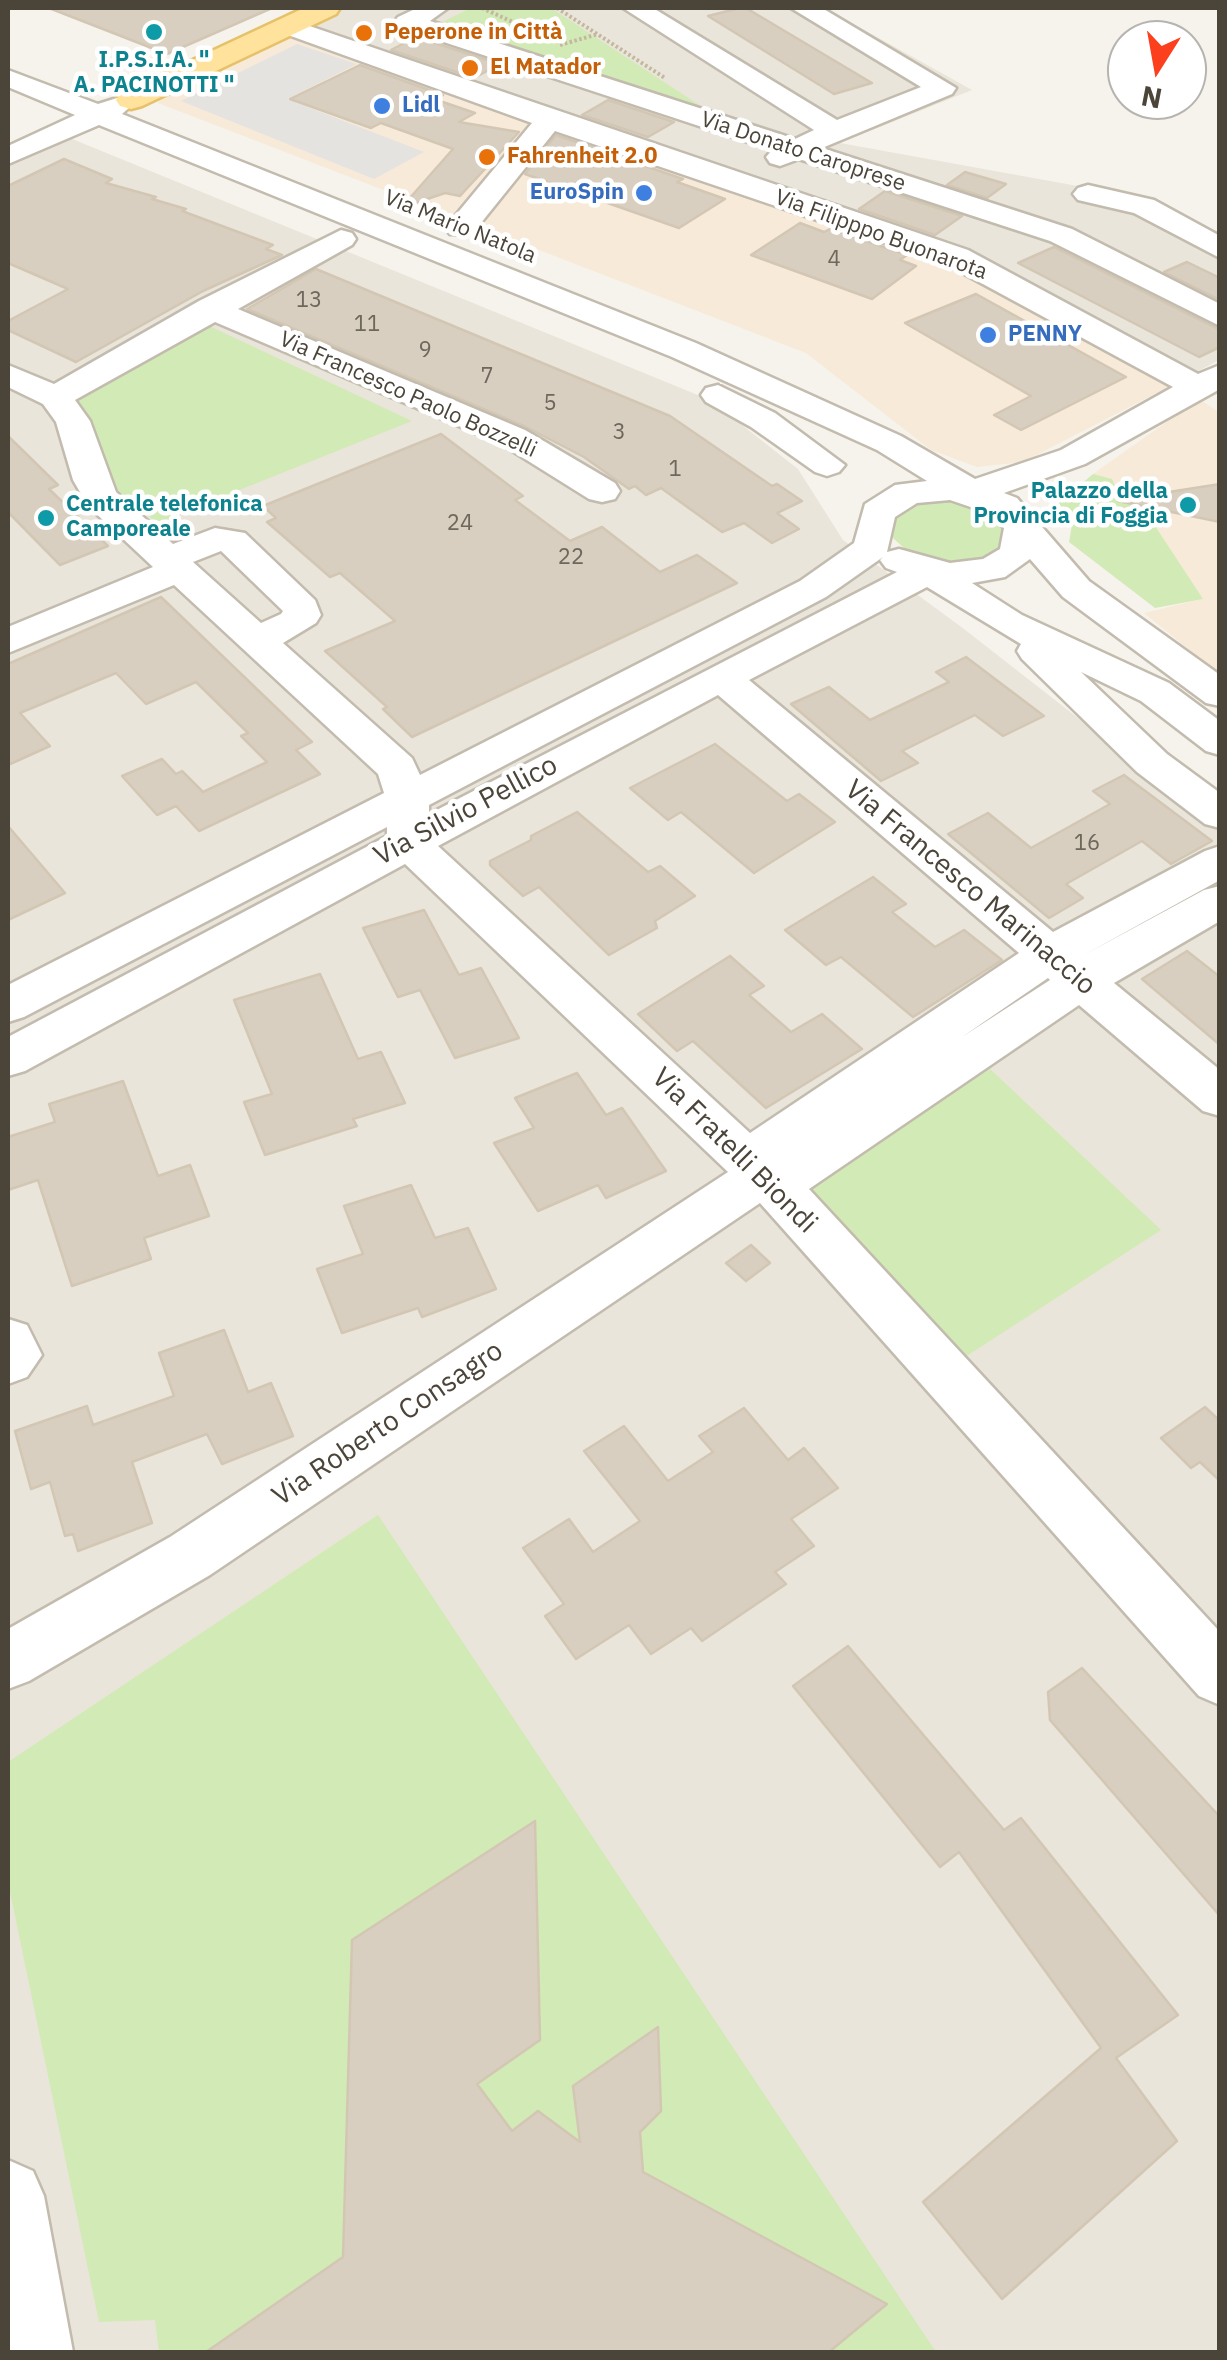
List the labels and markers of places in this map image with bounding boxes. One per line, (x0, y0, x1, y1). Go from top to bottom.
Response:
place label: Peperone in Città (384, 20, 562, 46)
marker: I.P.S.I.A. " A. PACINOTTI " (143, 21, 165, 43)
marker: Peperone in Città (353, 22, 375, 44)
place label: I.P.S.I.A. " A. PACINOTTI " (73, 48, 235, 100)
place label: El Matador (490, 55, 601, 81)
marker: El Matador (459, 57, 481, 79)
place label: Lidl (402, 93, 440, 119)
marker: Lidl (371, 95, 393, 117)
place label: Fahrenheit 2.0 (507, 144, 657, 170)
marker: Fahrenheit 2.0 (476, 146, 498, 168)
place label: EuroSpin (530, 180, 624, 206)
marker: EuroSpin (633, 182, 655, 204)
place label: PENNY (1008, 322, 1082, 348)
marker: PENNY (977, 324, 999, 346)
place label: Palazzo della Provincia di Foggia (973, 479, 1168, 530)
place label: Centrale telefonica Camporeale (66, 492, 263, 544)
marker: Palazzo della Provincia di Foggia (1177, 494, 1199, 516)
marker: Centrale telefonica Camporeale (35, 507, 57, 529)

